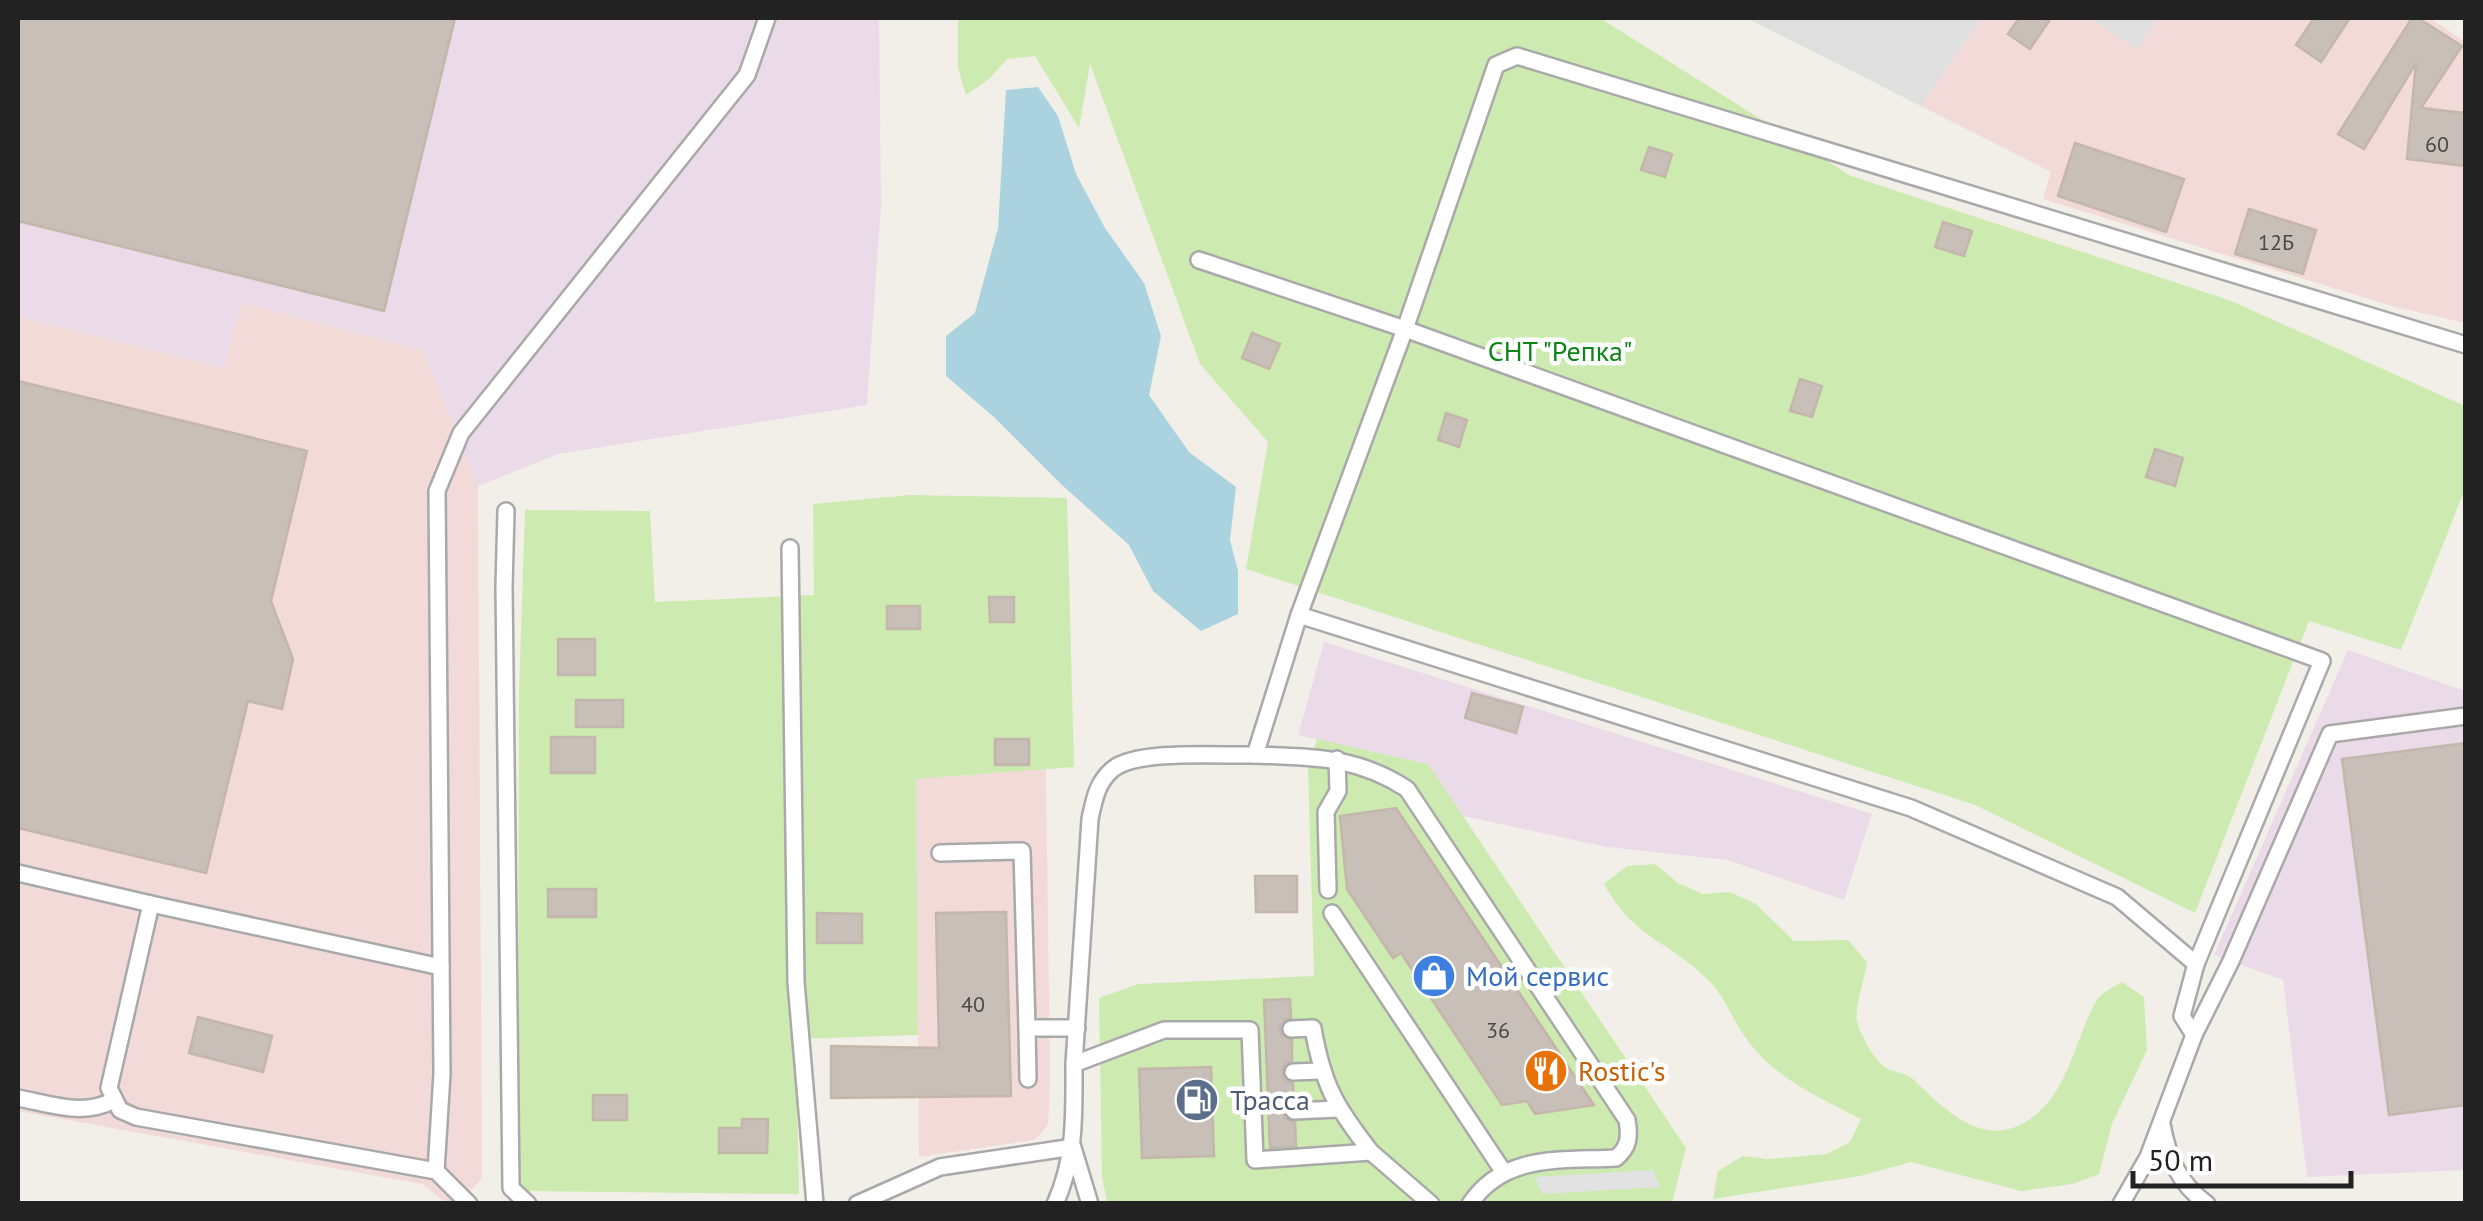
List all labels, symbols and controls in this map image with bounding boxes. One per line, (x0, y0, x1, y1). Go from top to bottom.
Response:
house number: 60 (2425, 130, 2449, 158)
house number: 12Б (2258, 228, 2294, 256)
park label: СНТ "Репка" (1488, 332, 1632, 369)
shop icon: Мой сервис (1411, 953, 1457, 999)
place label: Мой сервис (1466, 957, 1609, 994)
house number: 40 (961, 990, 985, 1018)
house number: 36 (1486, 1016, 1510, 1044)
restaurant icon: Rostic's (1523, 1048, 1569, 1094)
place label: Rostic's (1578, 1052, 1666, 1089)
fuel station icon: Трасса (1174, 1077, 1220, 1123)
place label: Трасса (1230, 1081, 1310, 1118)
scale bar (2133, 1126, 2350, 1188)
text: 50 m (2148, 1140, 2213, 1179)

